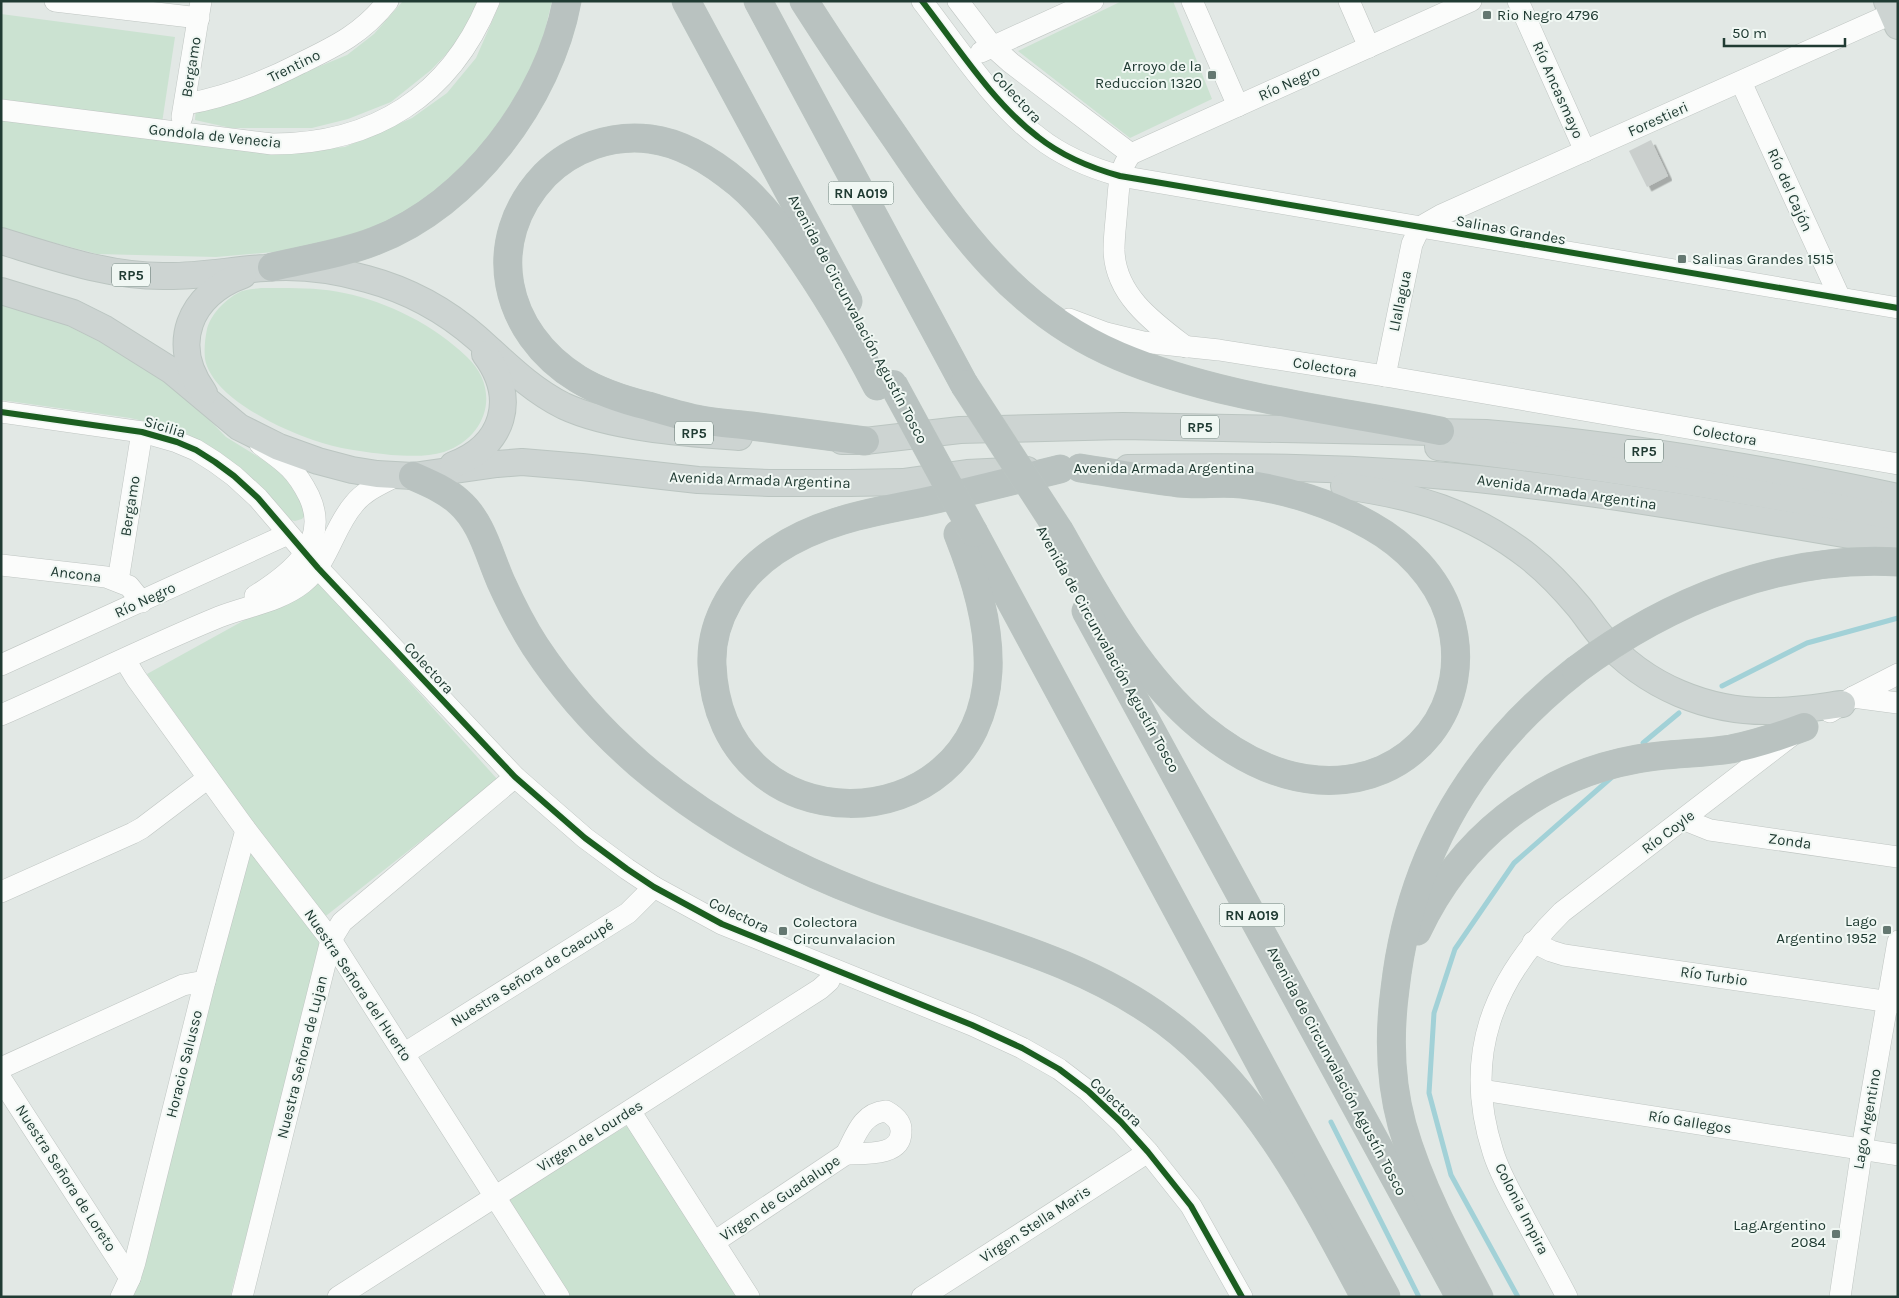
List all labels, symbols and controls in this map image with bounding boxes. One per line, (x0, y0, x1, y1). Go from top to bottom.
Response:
place label: Rio Negro 4796 (1497, 6, 1599, 24)
marker: Rio Negro 4796 (1481, 9, 1493, 21)
scale bar (1724, 15, 1845, 47)
text: 50 m (1732, 24, 1767, 42)
street label: Bergamo (177, 35, 205, 99)
street label: Río Ancasmayo (1529, 39, 1587, 141)
street label: Trentino (265, 46, 323, 86)
place label: Arroyo de la Reduccion 1320 (1095, 57, 1202, 92)
street label: Río Negro (1255, 61, 1323, 105)
street label: Colectora (988, 67, 1046, 127)
marker: Arroyo de la Reduccion 1320 (1206, 69, 1218, 81)
street label: Forestieri (1625, 98, 1691, 140)
street label: Gondola de Venecia (148, 120, 282, 152)
street label: Río del Cajón (1764, 146, 1816, 234)
road number: RN A019 (828, 182, 894, 204)
street label: Avenida de Circunvalación Agustín Tosco (784, 191, 932, 447)
street label: Salinas Grandes (1454, 211, 1568, 249)
place label: Salinas Grandes 1515 (1692, 250, 1834, 268)
marker: Salinas Grandes 1515 (1676, 253, 1688, 265)
road number: RP5 (112, 264, 150, 286)
street label: Llallagua (1385, 269, 1415, 333)
street label: Colectora (1292, 353, 1358, 381)
street label: Sicilia (142, 412, 188, 442)
road number: RP5 (1181, 416, 1219, 438)
street label: Colectora (1692, 421, 1758, 449)
road number: RP5 (675, 422, 713, 444)
road number: RP5 (1625, 440, 1663, 462)
street label: Avenida Armada Argentina (1073, 459, 1255, 477)
street label: Avenida Armada Argentina (669, 468, 851, 492)
street label: Avenida Armada Argentina (1476, 470, 1658, 514)
street label: Bergamo (116, 474, 144, 538)
street label: Avenida de Circunvalación Agustín Tosco (1032, 523, 1184, 775)
street label: Ancona (50, 562, 102, 586)
street label: Río Negro (112, 578, 178, 622)
street label: Colectora (400, 638, 458, 698)
street label: Río Coyle (1638, 806, 1698, 858)
street label: Zonda (1767, 829, 1813, 853)
street label: Colectora (706, 893, 772, 937)
road number: RN A019 (1220, 904, 1284, 926)
street label: Nuestra Señora del Huerto (300, 906, 416, 1064)
place label: Lago Argentino 1952 (1776, 912, 1877, 947)
place label: Colectora Circunvalacion (793, 913, 896, 948)
street label: Nuestra Señora de Caacupé (447, 915, 617, 1031)
marker: Lago Argentino 1952 (1881, 924, 1893, 936)
marker: Colectora Circunvalacion (777, 925, 789, 937)
street label: Avenida de Circunvalación Agustín Tosco (1263, 943, 1411, 1199)
street label: Río Turbio (1679, 962, 1749, 990)
street label: Nuestra Señora de Lujan (273, 974, 331, 1140)
street label: Horacio Salusso (162, 1008, 206, 1120)
street label: Lago Argentino (1849, 1067, 1885, 1171)
street label: Colectora (1086, 1073, 1146, 1131)
street label: Virgen de Lourdes (534, 1096, 646, 1176)
street label: Nuestra Señora de Loreto (12, 1101, 120, 1255)
street label: Río Gallegos (1647, 1107, 1733, 1137)
street label: Virgen de Guadalupe (717, 1151, 843, 1245)
street label: Colonia Impira (1491, 1160, 1553, 1258)
street label: Virgen Stella Maris (976, 1182, 1094, 1266)
place label: Lag.Argentino 2084 (1733, 1216, 1827, 1251)
marker: Lag.Argentino 2084 (1830, 1228, 1842, 1240)

